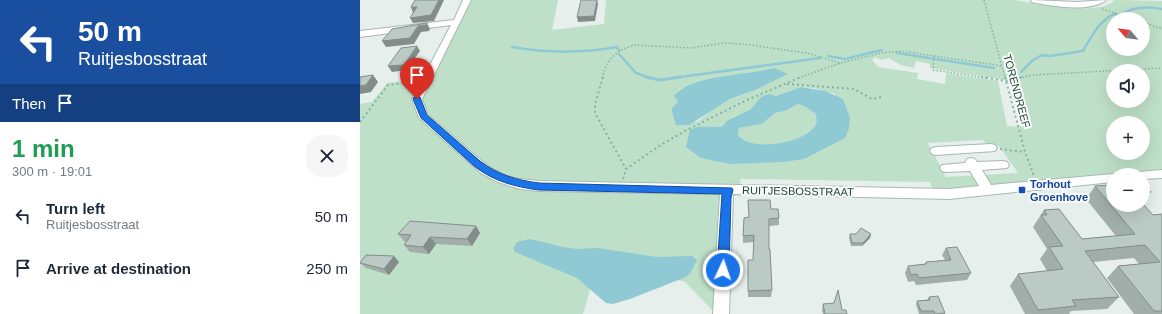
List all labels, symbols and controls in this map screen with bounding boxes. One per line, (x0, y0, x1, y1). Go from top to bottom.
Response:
north arrow (1106, 12, 1150, 56)
map controls (1106, 12, 1150, 212)
icon: left (12, 16, 64, 68)
text: 50 m (78, 16, 142, 47)
text: Ruitjesbosstraat (78, 49, 207, 69)
street label: TORENDREEF (1001, 53, 1033, 129)
pin (400, 58, 434, 99)
icon: arrive (406, 64, 428, 86)
button: sound (1106, 64, 1150, 108)
icon: arrive (54, 92, 76, 114)
text: Then (12, 95, 46, 112)
button: + (1106, 116, 1150, 160)
text: 1 min (12, 135, 75, 162)
button: close (306, 135, 348, 177)
text: 300 m · 19:01 (12, 164, 92, 179)
button: − (1106, 168, 1150, 212)
place label: Torhout Groenhove (1030, 178, 1088, 203)
street label: RUITJESBOSSTRAAT (742, 184, 854, 198)
marker: Torhout Groenhove (1017, 185, 1027, 195)
text: Turn left (46, 200, 105, 217)
icon: left (12, 205, 34, 227)
text: 50 m (315, 208, 348, 225)
text: Ruitjesbosstraat (46, 217, 139, 232)
position arrow (702, 249, 744, 291)
icon: arrive (12, 257, 34, 279)
text: Arrive at destination (46, 260, 191, 277)
text: 250 m (306, 260, 348, 277)

